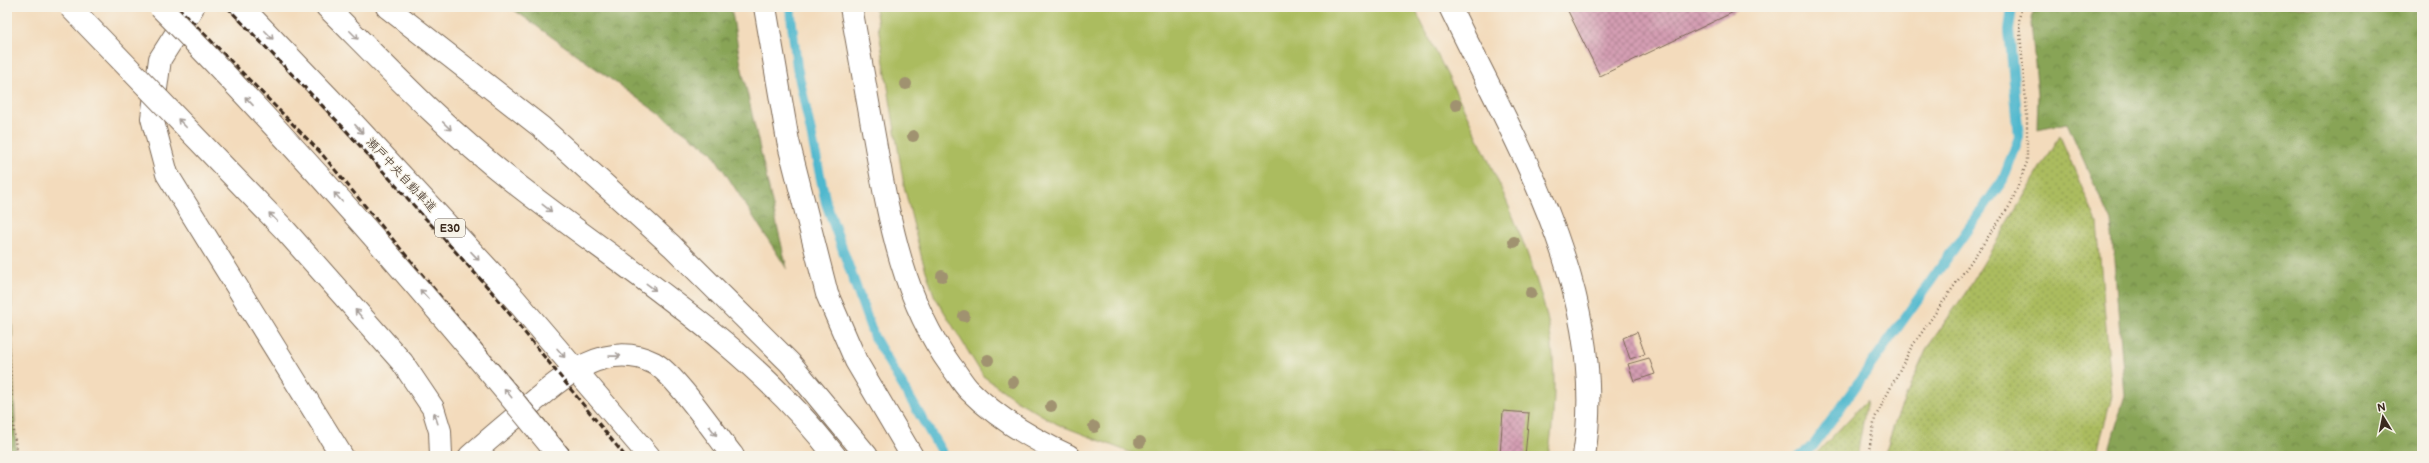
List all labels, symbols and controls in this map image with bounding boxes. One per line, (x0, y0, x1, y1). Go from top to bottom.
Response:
one-way arrow (264, 30, 274, 40)
one-way arrow (349, 30, 359, 39)
one-way arrow (245, 97, 254, 107)
one-way arrow (178, 119, 187, 129)
one-way arrow (442, 121, 452, 131)
one-way arrow (354, 124, 363, 134)
street label: 瀬戸中央自動車道 (363, 135, 439, 215)
one-way arrow (333, 192, 342, 202)
one-way arrow (542, 204, 553, 213)
one-way arrow (268, 212, 277, 222)
road number: E30 (435, 219, 465, 237)
one-way arrow (470, 250, 479, 260)
one-way arrow (645, 282, 656, 291)
one-way arrow (419, 289, 429, 299)
one-way arrow (355, 309, 364, 319)
one-way arrow (556, 348, 565, 359)
one-way arrow (608, 353, 621, 360)
one-way arrow (503, 388, 512, 399)
north arrow (2363, 397, 2403, 437)
text: N (2376, 401, 2387, 415)
one-way arrow (432, 411, 439, 424)
one-way arrow (708, 425, 717, 436)

